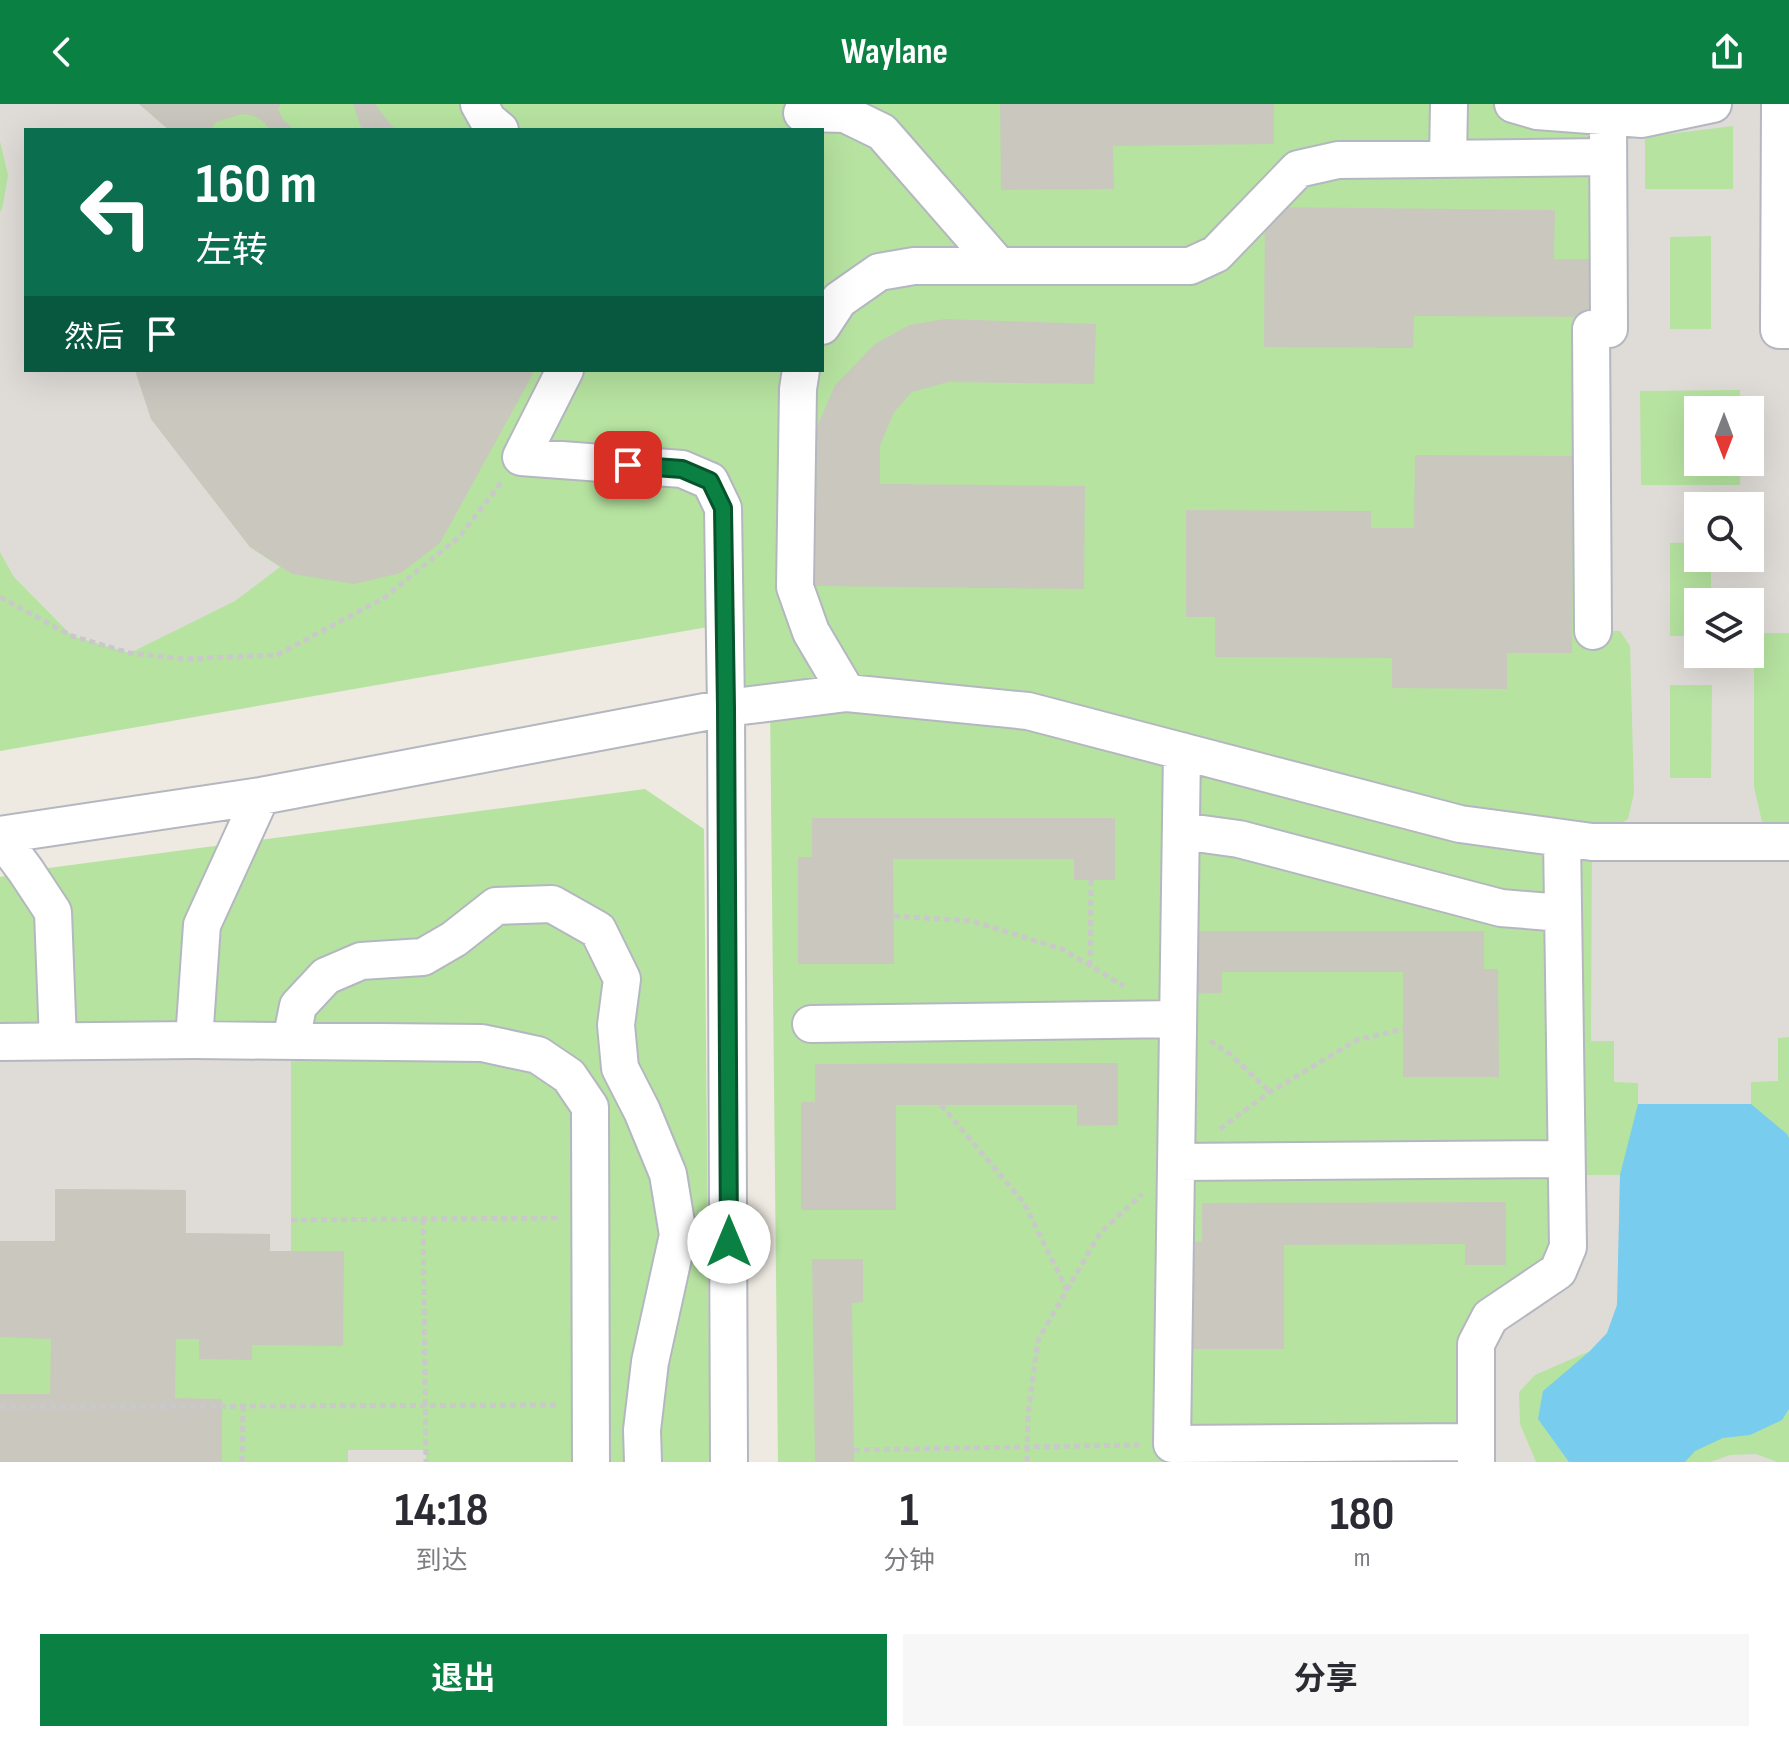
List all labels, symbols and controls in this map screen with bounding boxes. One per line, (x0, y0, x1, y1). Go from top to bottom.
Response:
icon: back (40, 30, 84, 74)
icon: share (1705, 30, 1749, 74)
text: Waylane (841, 31, 948, 74)
text: 160 m (196, 152, 317, 219)
icon: left (64, 160, 168, 264)
text: 左转 (196, 230, 268, 273)
icon: arrive (140, 312, 184, 356)
text: 然后 (64, 320, 124, 356)
north arrow (1684, 396, 1764, 476)
map controls (1684, 396, 1764, 668)
pin (594, 431, 662, 499)
icon: arrive (606, 443, 650, 487)
button: search (1684, 492, 1764, 572)
button: layers (1684, 588, 1764, 668)
position arrow (687, 1200, 771, 1284)
text: 14:18 (395, 1482, 488, 1539)
text: 1 (900, 1482, 919, 1539)
text: 180 (1330, 1486, 1394, 1543)
text: m (1354, 1543, 1370, 1574)
text: 到达 (416, 1546, 468, 1577)
text: 分钟 (883, 1546, 935, 1577)
button: 退出 (40, 1634, 887, 1726)
button: 分享 (903, 1634, 1749, 1726)

